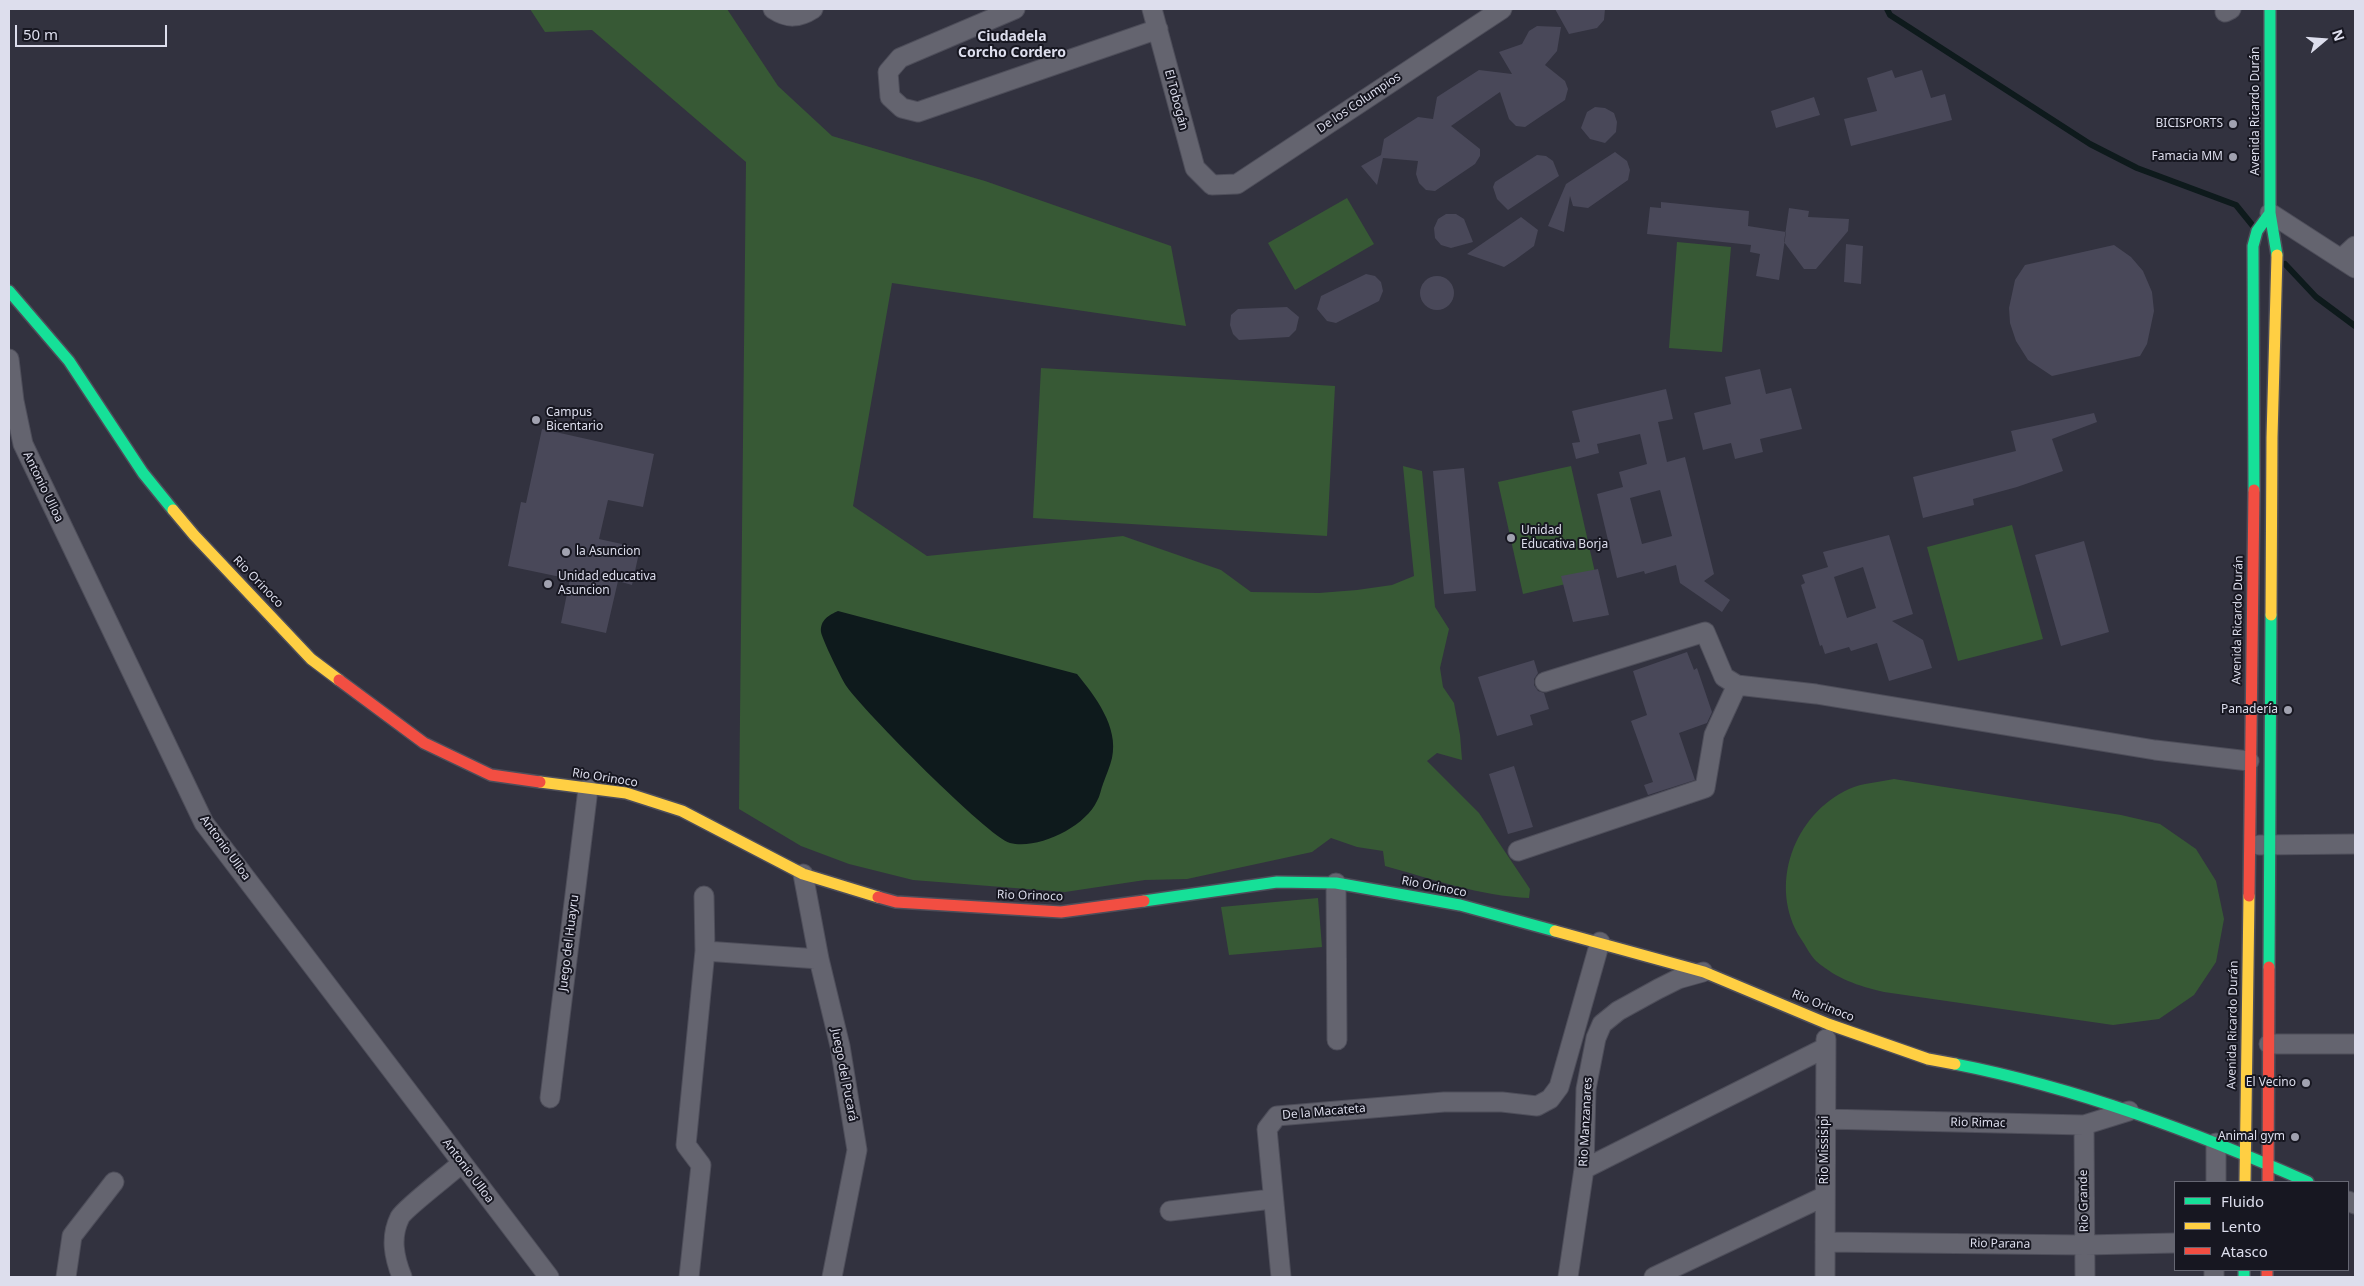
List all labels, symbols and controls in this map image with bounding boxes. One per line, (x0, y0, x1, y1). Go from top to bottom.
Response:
scale bar (18, 15, 170, 47)
north arrow (2299, 15, 2349, 65)
text: 50 m (23, 24, 58, 44)
text: N (2328, 27, 2350, 44)
district label: Ciudadela Corcho Cordero (958, 29, 1066, 62)
street label: Avenida Ricardo Durán (2249, 47, 2263, 175)
street label: El Tobogán (1161, 68, 1191, 132)
street label: De los Columpios (1314, 70, 1404, 136)
place label: BICISPORTS (2156, 117, 2223, 131)
marker: BICISPORTS (2227, 118, 2239, 130)
place label: Famacia MM (2152, 150, 2223, 164)
marker: Famacia MM (2227, 151, 2239, 163)
place label: Campus Bicentario (546, 406, 603, 434)
marker: Campus Bicentario (530, 414, 542, 426)
street label: Antonio Ulloa (20, 449, 66, 525)
place label: Unidad Educativa Borja (1521, 524, 1608, 552)
marker: Unidad Educativa Borja (1505, 532, 1517, 544)
place label: la Asuncion (576, 545, 641, 559)
marker: la Asuncion (560, 546, 572, 558)
street label: Rio Orinoco (230, 553, 286, 611)
street label: Avenida Ricardo Durán (2230, 555, 2246, 685)
place label: Unidad educativa Asuncion (558, 570, 656, 598)
marker: Unidad educativa Asuncion (542, 578, 554, 590)
place label: Panadería (2221, 703, 2278, 717)
marker: Panadería (2282, 704, 2294, 716)
street label: Rio Orinoco (571, 766, 639, 790)
street label: Antonio Ulloa (197, 813, 253, 883)
street label: Rio Orinoco (1400, 874, 1468, 900)
street label: Rio Orinoco (997, 888, 1063, 904)
street label: Juego del Huayru (556, 894, 582, 992)
street label: Avenida Ricardo Durán (2225, 960, 2241, 1090)
street label: Rio Orinoco (1790, 987, 1856, 1025)
street label: Juego del Pucará (828, 1027, 860, 1123)
place label: El Vecino (2246, 1076, 2296, 1090)
street label: Rio Manzanares (1576, 1077, 1596, 1167)
marker: El Vecino (2300, 1077, 2312, 1089)
street label: De la Macateta (1282, 1101, 1366, 1123)
street label: Rio Rimac (1950, 1115, 2006, 1131)
street label: Rio Missisipi (1818, 1116, 1832, 1184)
place label: Animal gym (2218, 1130, 2285, 1144)
marker: Animal gym (2289, 1131, 2301, 1143)
street label: Antonio Ulloa (439, 1136, 497, 1206)
street label: Rio Grande (2076, 1170, 2092, 1232)
legend (2174, 1181, 2349, 1271)
text: Fluido (2221, 1191, 2264, 1211)
text: Lento (2221, 1216, 2261, 1236)
street label: Rio Parana (1970, 1236, 2030, 1252)
text: Atasco (2221, 1241, 2268, 1261)

